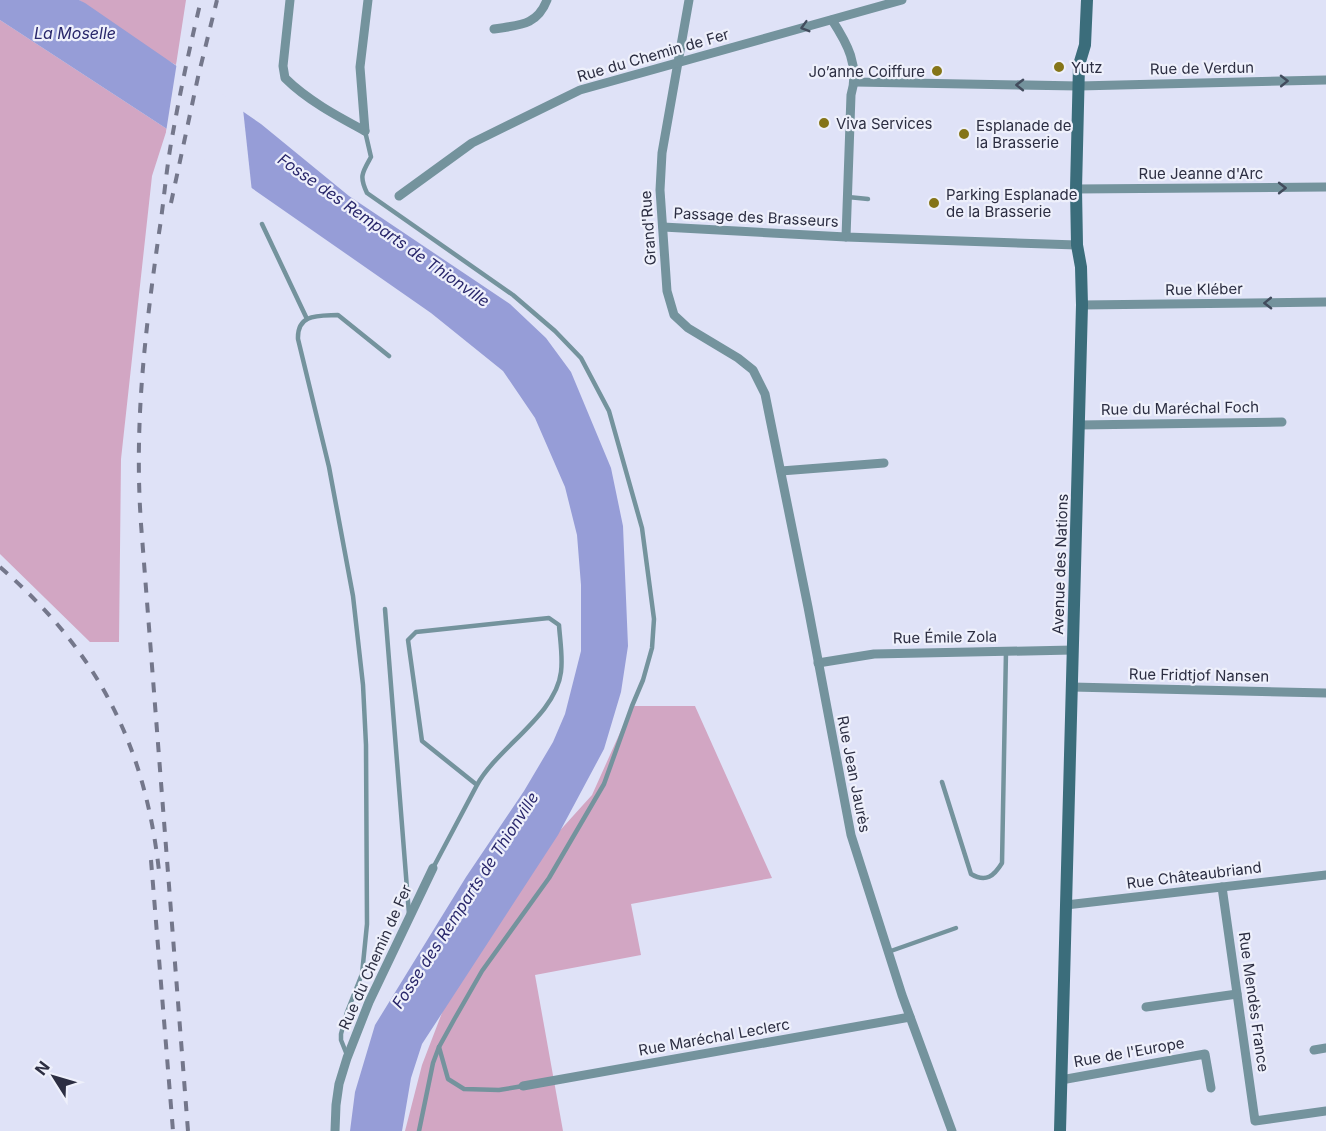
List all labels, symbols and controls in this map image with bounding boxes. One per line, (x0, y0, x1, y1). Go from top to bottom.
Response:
one-way arrow (800, 20, 811, 32)
water label: La Moselle (34, 23, 116, 43)
street label: Rue du Chemin de Fer (575, 24, 731, 86)
place label: Yutz (1071, 58, 1103, 77)
street label: Rue de Verdun (1150, 58, 1254, 78)
marker: Yutz (1052, 60, 1066, 74)
place label: Jo’anne Coiffure (809, 62, 925, 81)
marker: Jo’anne Coiffure (930, 64, 944, 78)
one-way arrow (1279, 75, 1288, 87)
one-way arrow (1016, 79, 1025, 91)
place label: Viva Services (836, 114, 933, 133)
marker: Viva Services (817, 116, 831, 130)
place label: Esplanade de la Brasserie (976, 116, 1072, 152)
marker: Esplanade de la Brasserie (957, 127, 971, 141)
water label: Fosse des Remparts de Thionville (274, 149, 494, 311)
street label: Rue Jeanne d'Arc (1139, 164, 1263, 183)
one-way arrow (1277, 182, 1286, 194)
place label: Parking Esplanade de la Brasserie (946, 185, 1077, 221)
street label: Grand'Rue (636, 190, 660, 266)
marker: Parking Esplanade de la Brasserie (927, 196, 941, 210)
street label: Passage des Brasseurs (673, 203, 839, 231)
street label: Rue Kléber (1165, 279, 1243, 299)
one-way arrow (1263, 296, 1272, 309)
street label: Rue du Maréchal Foch (1101, 397, 1259, 419)
street label: Avenue des Nations (1048, 493, 1072, 635)
street label: Rue Émile Zola (893, 627, 997, 647)
street label: Rue Fridtjof Nansen (1129, 664, 1269, 686)
street label: Rue Jean Jaurès (833, 714, 875, 834)
water label: Fosse des Remparts de Thionville (387, 788, 543, 1012)
street label: Rue Châteaubriand (1125, 857, 1263, 893)
street label: Rue du Chemin de Fer (334, 881, 416, 1033)
street label: Rue Mendès France (1235, 931, 1273, 1073)
street label: Rue Maréchal Leclerc (637, 1014, 791, 1060)
street label: Rue de l'Europe (1072, 1033, 1186, 1071)
north arrow (24, 1047, 84, 1107)
text: N (30, 1057, 54, 1079)

